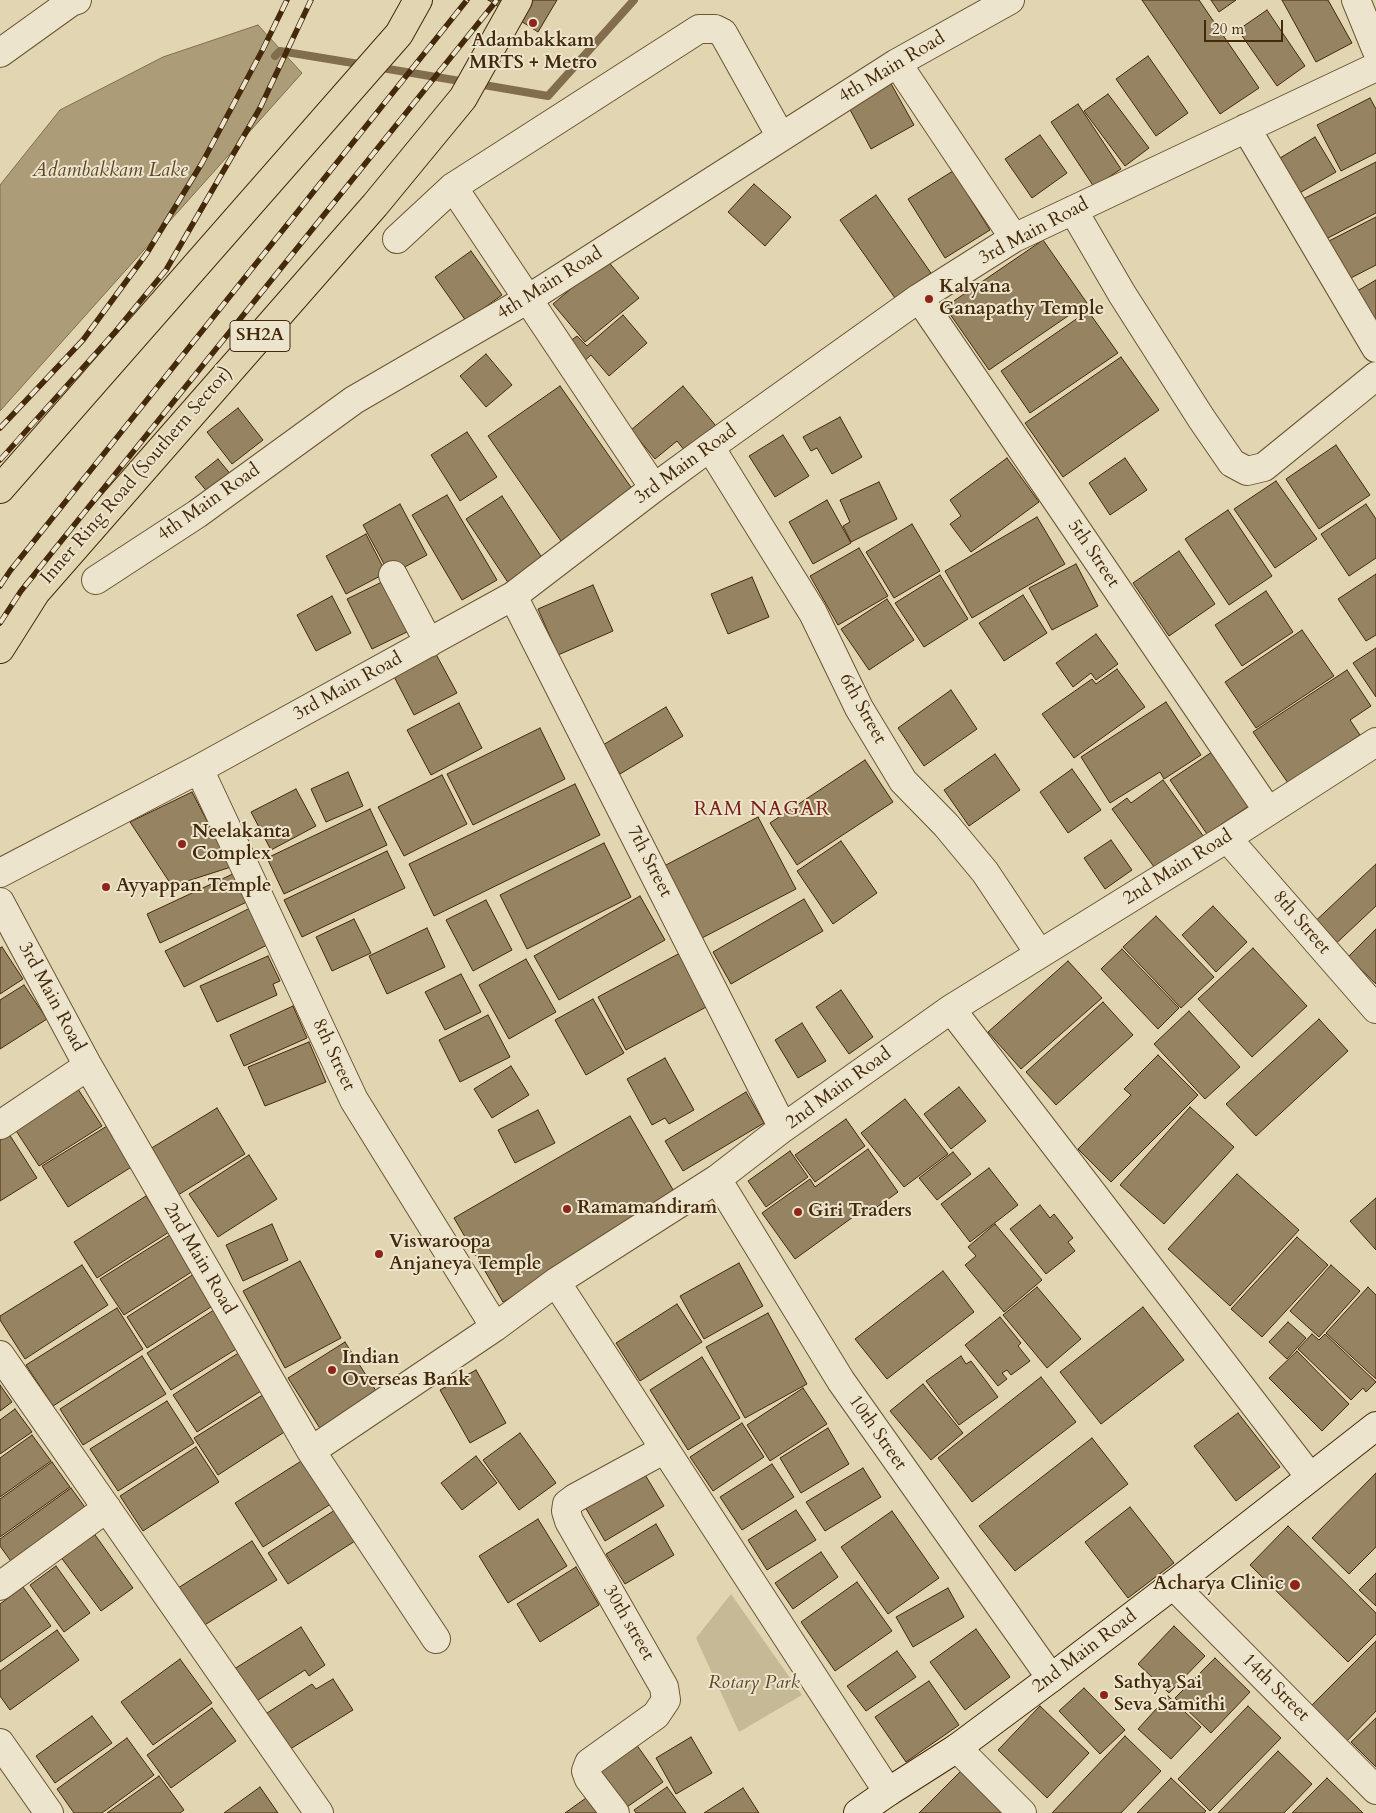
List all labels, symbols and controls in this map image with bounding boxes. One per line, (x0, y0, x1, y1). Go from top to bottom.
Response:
scale bar (1206, 10, 1285, 42)
marker: Adambakkam MRTS + Metro (527, 17, 539, 29)
text: 20 m (1212, 19, 1244, 39)
street label: 4th Main Road (835, 27, 949, 109)
place label: Adambakkam MRTS + Metro (469, 31, 597, 75)
water label: Adambakkam Lake (32, 159, 188, 183)
street label: 3rd Main Road (975, 194, 1093, 270)
street label: 4th Main Road (493, 242, 607, 326)
place label: Kalyana Ganapathy Temple (939, 277, 1104, 321)
marker: Kalyana Ganapathy Temple (923, 293, 935, 305)
road number: SH2A (230, 321, 290, 352)
street label: Inner Ring Road (Southern Sector) (36, 363, 238, 589)
street label: 3rd Main Road (630, 420, 742, 510)
street label: 4th Main Road (153, 459, 265, 547)
street label: 5th Street (1062, 516, 1124, 592)
street label: 3rd Main Road (290, 648, 406, 726)
street label: 6th Street (833, 670, 891, 748)
district label: RAM NAGAR (693, 798, 831, 822)
place label: Neelakanta Complex (192, 822, 291, 866)
street label: 7th Street (621, 823, 677, 901)
street label: 2nd Main Road (1119, 825, 1237, 911)
marker: Neelakanta Complex (176, 838, 188, 850)
place label: Ayyappan Temple (116, 876, 271, 898)
marker: Ayyappan Temple (100, 881, 112, 893)
street label: 8th Street (1267, 886, 1335, 960)
street label: 3rd Main Road (13, 938, 89, 1056)
street label: 8th Street (306, 1015, 360, 1095)
street label: 2nd Main Road (782, 1043, 896, 1135)
place label: Ramamandiram (577, 1198, 717, 1220)
street label: 2nd Main Road (158, 1199, 240, 1319)
place label: Giri Traders (808, 1201, 912, 1223)
marker: Ramamandiram (561, 1203, 573, 1215)
marker: Giri Traders (792, 1206, 804, 1218)
place label: Viswaroopa Anjaneya Temple (389, 1232, 541, 1276)
marker: Viswaroopa Anjaneya Temple (373, 1248, 385, 1260)
place label: Indian Overseas Bank (342, 1348, 470, 1392)
marker: Indian Overseas Bank (326, 1364, 338, 1376)
street label: 10th Street (843, 1391, 911, 1475)
place label: Acharya Clinic (1153, 1574, 1284, 1596)
marker: Acharya Clinic (1288, 1578, 1302, 1592)
street label: 30th street (597, 1581, 659, 1665)
street label: 2nd Main Road (1028, 1605, 1142, 1699)
street label: 14th Street (1236, 1649, 1314, 1727)
park label: Rotary Park (708, 1673, 800, 1695)
place label: Sathya Sai Seva Samithi (1114, 1673, 1225, 1717)
marker: Sathya Sai Seva Samithi (1098, 1689, 1110, 1701)

